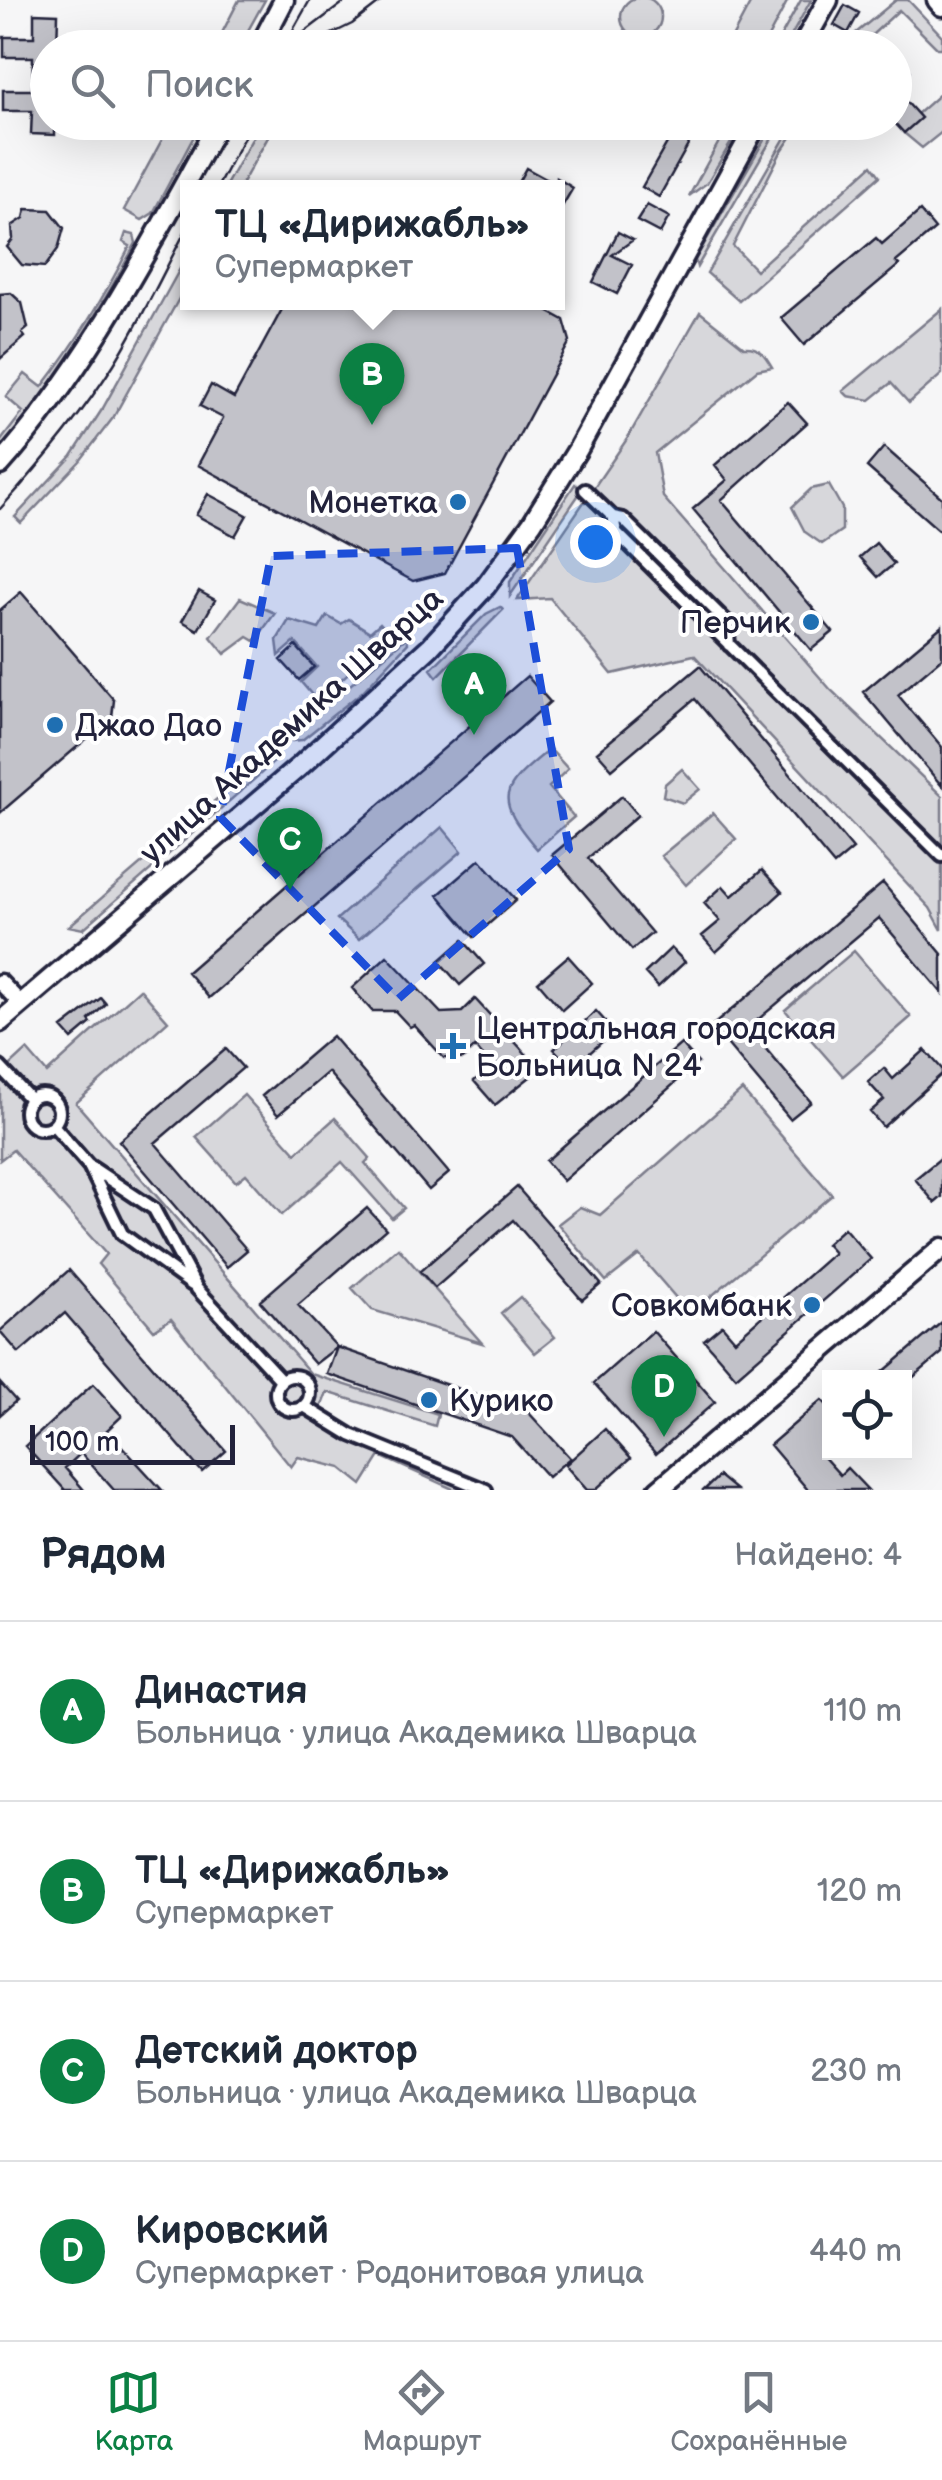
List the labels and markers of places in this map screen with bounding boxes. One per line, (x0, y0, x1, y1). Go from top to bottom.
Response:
pin: B (340, 342, 404, 425)
place label: Монетка (308, 484, 438, 523)
marker: Монетка (447, 491, 469, 513)
place label: Перчик (680, 604, 791, 643)
marker: Перчик (800, 611, 822, 633)
pin: A (442, 652, 506, 735)
place label: Джао Дао (75, 707, 222, 746)
marker: Джао Дао (44, 714, 66, 736)
pin: C (258, 808, 322, 890)
place label: Центральная городская Больница N 24 (476, 1010, 836, 1086)
marker: Центральная городская Больница N 24 (440, 1033, 466, 1059)
place label: Совкомбанк (611, 1287, 792, 1326)
marker: Совкомбанк (801, 1294, 823, 1316)
pin: D (632, 1354, 696, 1437)
place label: Курико (449, 1382, 553, 1421)
marker: Курико (418, 1389, 440, 1411)

